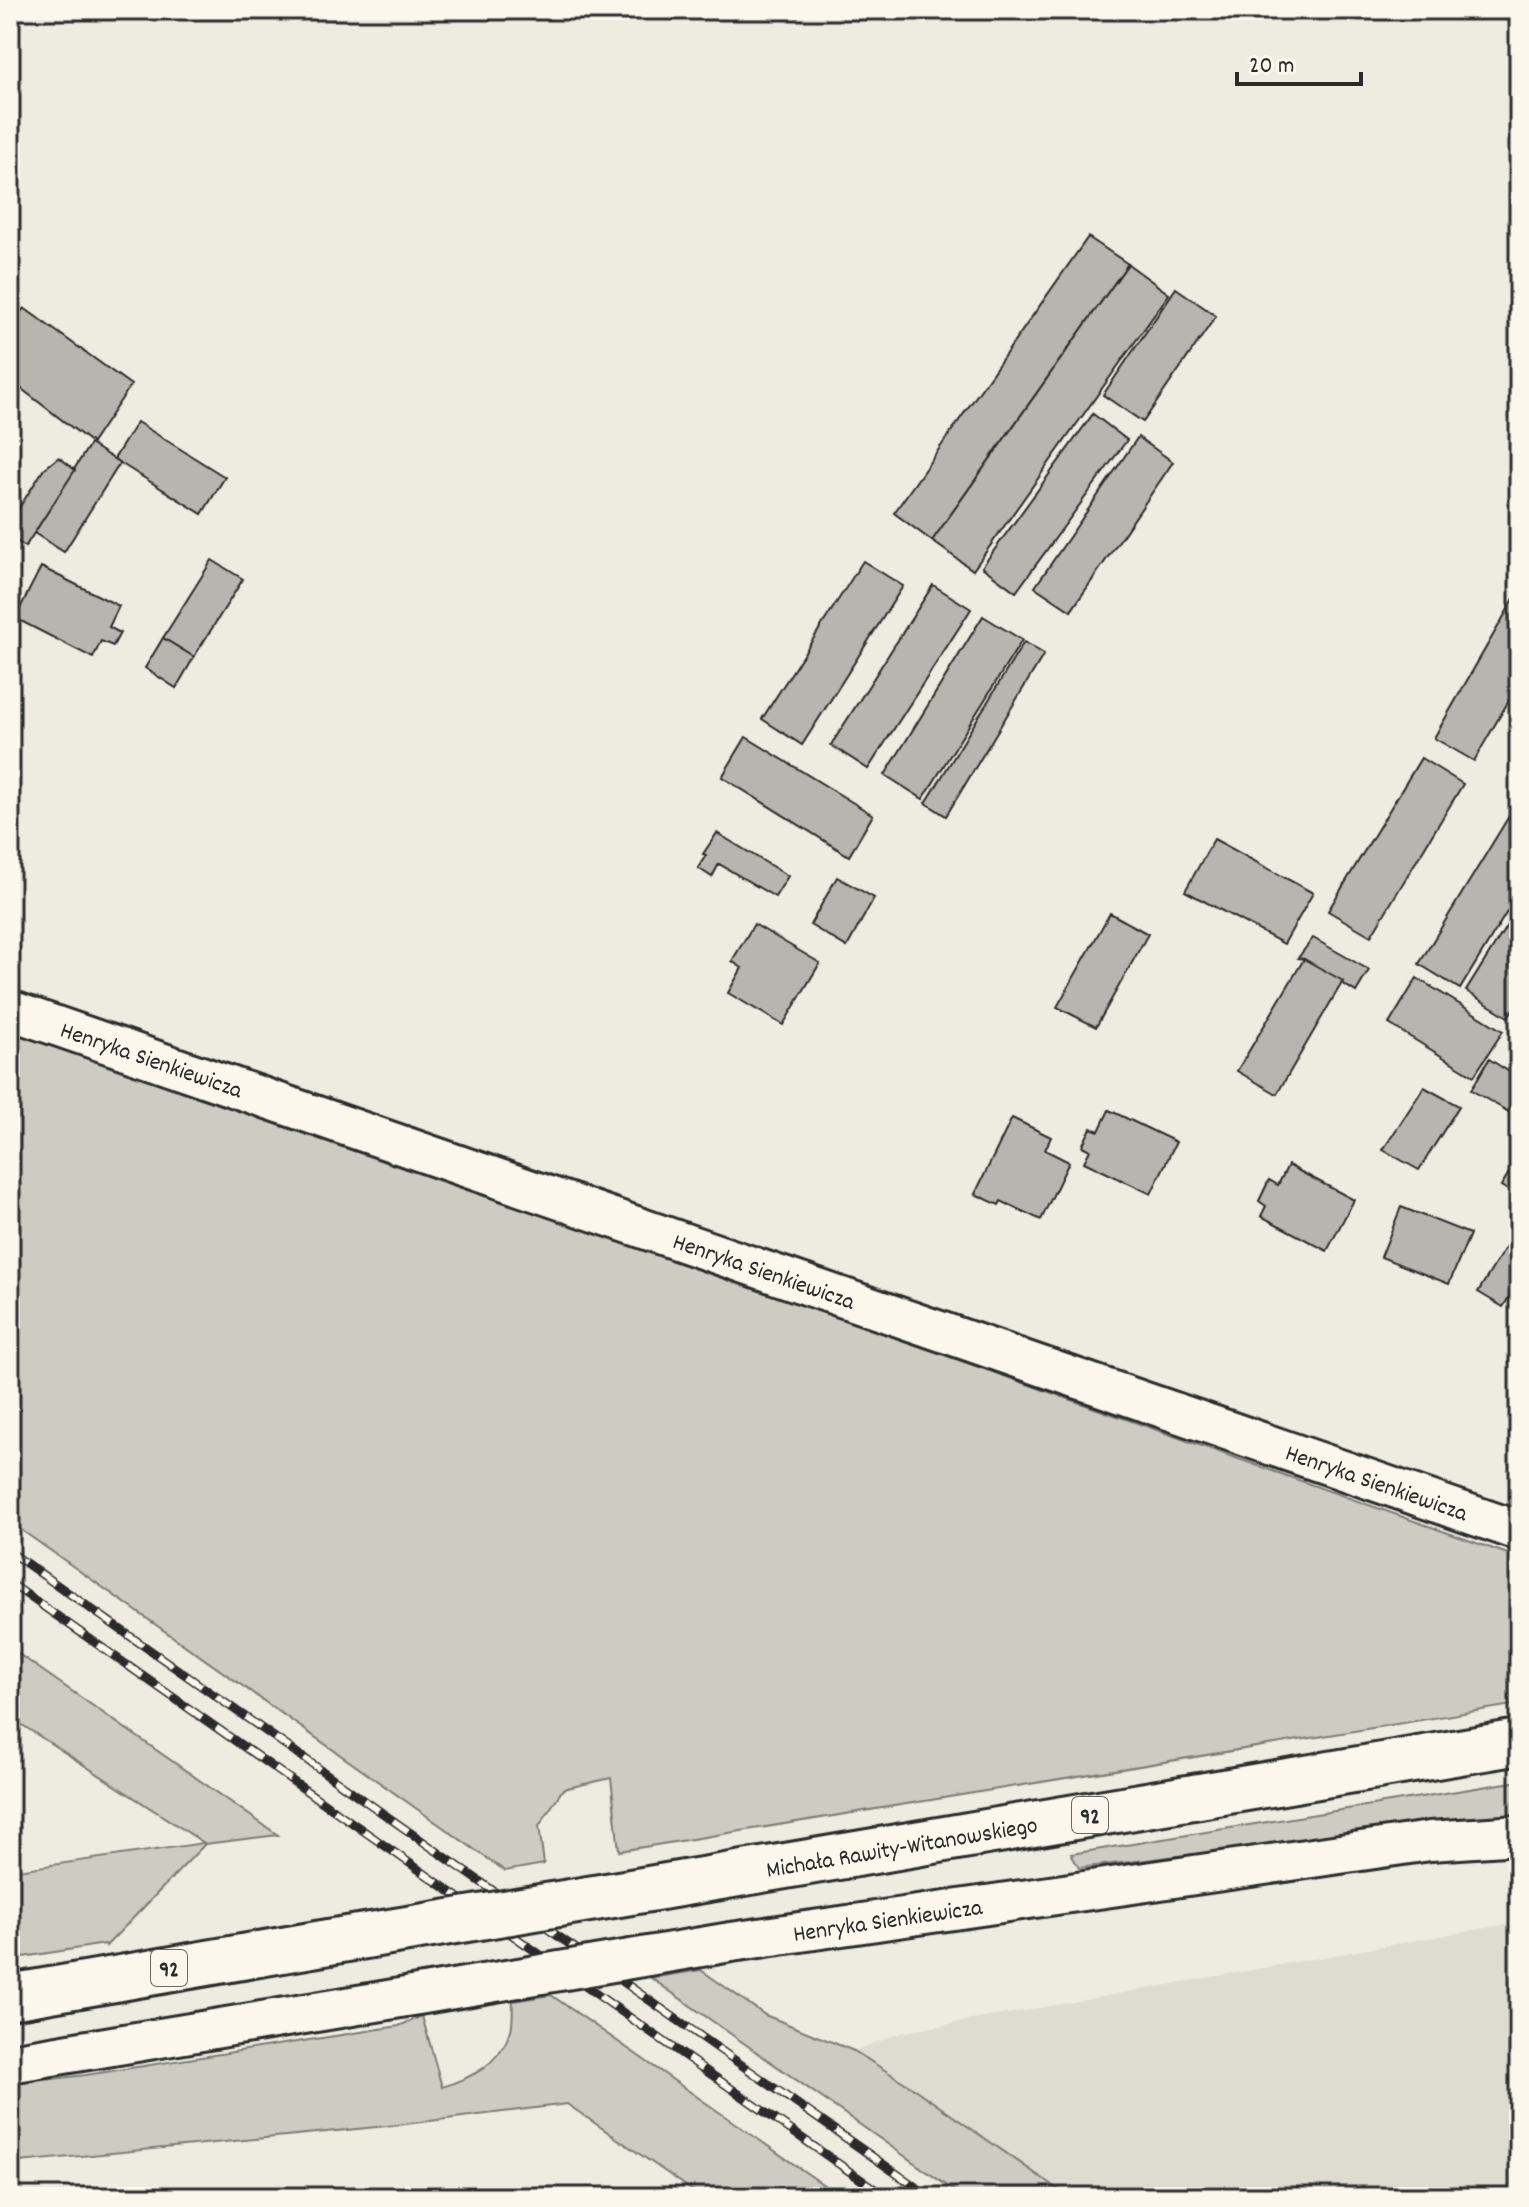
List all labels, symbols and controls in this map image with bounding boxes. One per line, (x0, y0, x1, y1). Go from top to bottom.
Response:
scale bar (1237, 36, 1361, 86)
text: 20 m (1249, 50, 1295, 84)
street label: Henryka Sienkiewicza (55, 1015, 247, 1109)
street label: Henryka Sienkiewicza (668, 1226, 860, 1321)
street label: Henryka Sienkiewicza (1280, 1438, 1472, 1532)
road number: 92 (1072, 1797, 1108, 1833)
street label: Michała Rawity-Witanowskiego (764, 1810, 1040, 1889)
street label: Henryka Sienkiewicza (791, 1892, 985, 1953)
road number: 92 (151, 1950, 187, 1986)

